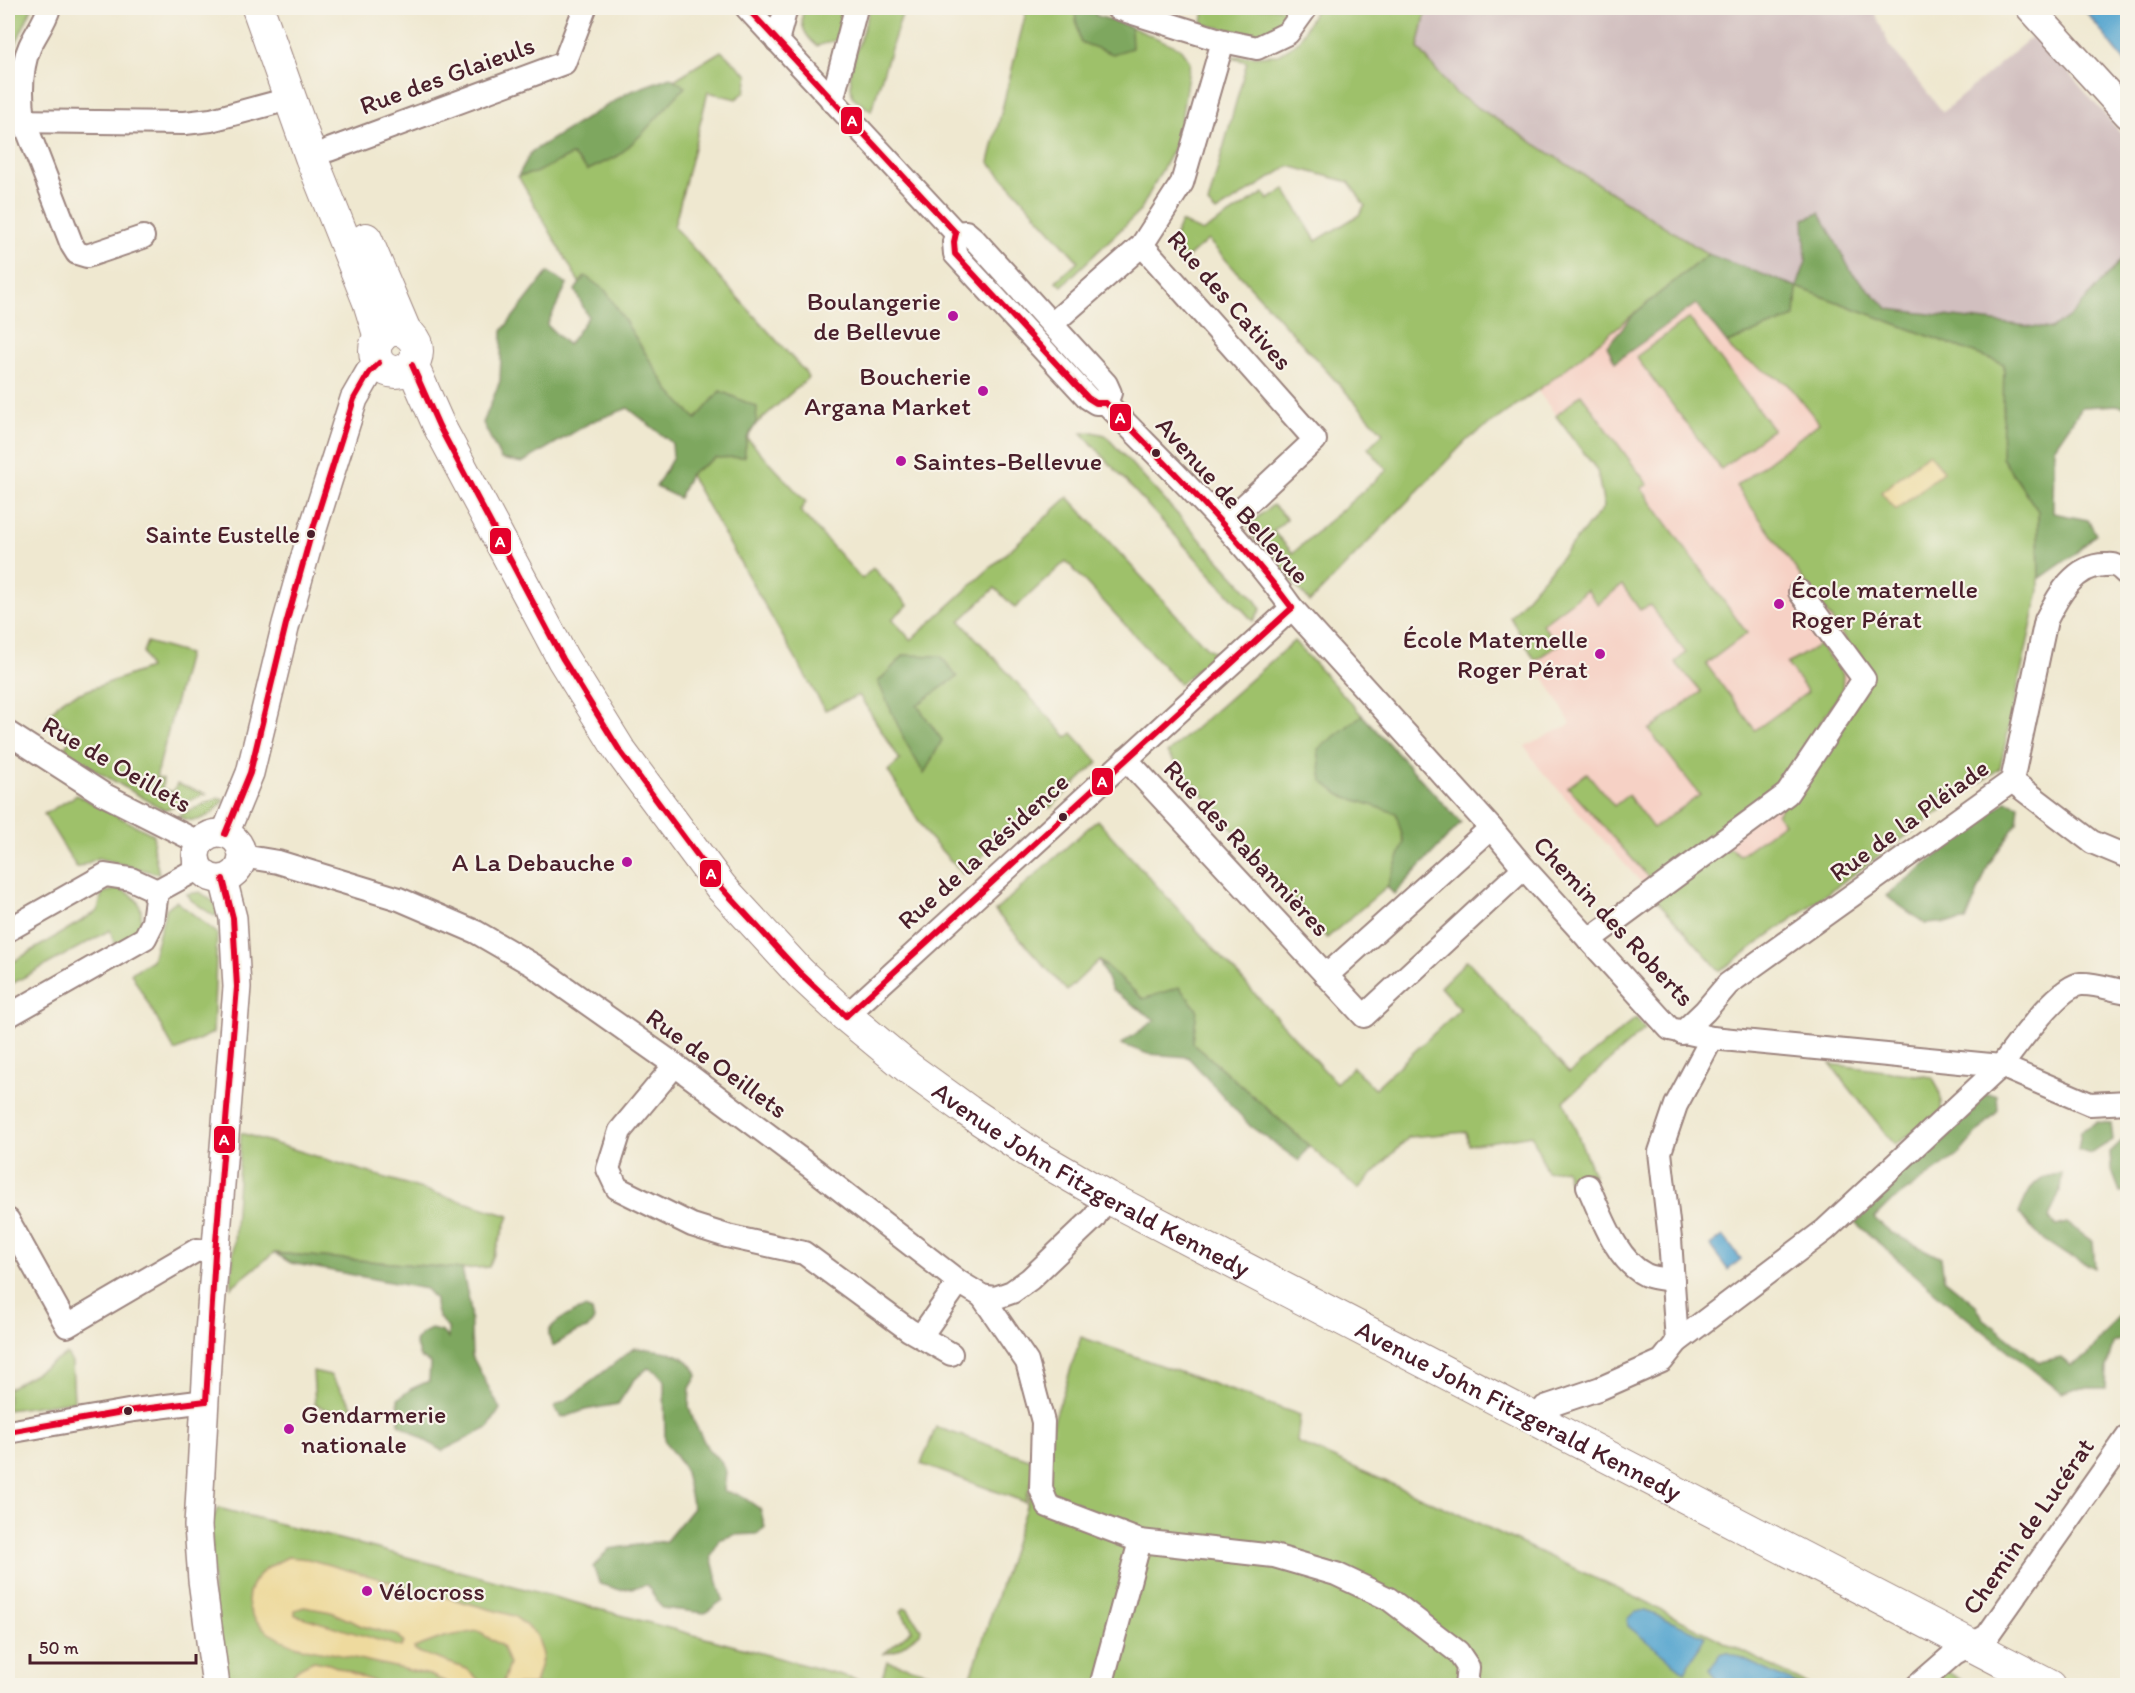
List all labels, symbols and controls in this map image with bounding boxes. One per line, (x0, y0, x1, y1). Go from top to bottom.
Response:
street label: Rue des Glaieuls (355, 29, 539, 121)
line badge: A (840, 106, 863, 135)
text: A (846, 111, 858, 130)
street label: Rue des Catives (1160, 223, 1300, 377)
place label: Boulangerie de Bellevue (807, 285, 941, 347)
marker: Boulangerie de Bellevue (946, 309, 960, 323)
place label: Boucherie Argana Market (804, 360, 971, 422)
marker: Boucherie Argana Market (976, 384, 990, 398)
line badge: A (1109, 403, 1132, 432)
text: A (1114, 408, 1126, 427)
street label: Avenue de Bellevue (1149, 410, 1317, 590)
place label: Saintes-Bellevue (913, 445, 1102, 477)
unlabelled marker (1150, 447, 1162, 459)
marker: Saintes-Bellevue (894, 454, 908, 468)
place label: Sainte Eustelle (146, 520, 300, 549)
line badge: A (489, 527, 512, 555)
marker: Sainte Eustelle (305, 528, 317, 540)
text: A (494, 532, 506, 551)
place label: École maternelle Roger Pérat (1791, 573, 1978, 635)
marker: École maternelle Roger Pérat (1772, 597, 1786, 611)
place label: École Maternelle Roger Pérat (1403, 623, 1588, 685)
marker: École Maternelle Roger Pérat (1593, 647, 1607, 661)
street label: Rue de Oeillets (37, 708, 197, 820)
street label: Rue de la Pléiade (1823, 751, 1995, 889)
street label: Rue des Rabannières (1157, 753, 1337, 943)
street label: Rue de la Résidence (891, 766, 1075, 936)
line badge: A (1091, 767, 1114, 796)
text: A (1096, 772, 1108, 791)
unlabelled marker (1057, 811, 1069, 823)
street label: Chemin des Roberts (1527, 829, 1701, 1013)
place label: A La Debauche (452, 846, 615, 878)
marker: A La Debauche (620, 855, 634, 869)
line badge: A (699, 859, 722, 888)
text: A (705, 864, 717, 883)
street label: Rue de Oeillets (640, 1001, 794, 1125)
street label: Avenue John Fitzgerald Kennedy (926, 1075, 1256, 1284)
line badge: A (213, 1125, 236, 1154)
text: A (218, 1130, 230, 1149)
street label: Avenue John Fitzgerald Kennedy (1350, 1313, 1687, 1508)
place label: Gendarmerie nationale (301, 1398, 446, 1460)
unlabelled marker (122, 1405, 134, 1417)
marker: Gendarmerie nationale (282, 1422, 296, 1436)
street label: Chemin de Lucérat (1955, 1431, 2101, 1621)
place label: Vélocross (379, 1575, 485, 1607)
marker: Vélocross (360, 1584, 374, 1598)
scale bar (30, 1627, 196, 1665)
text: 50 m (39, 1637, 79, 1659)

